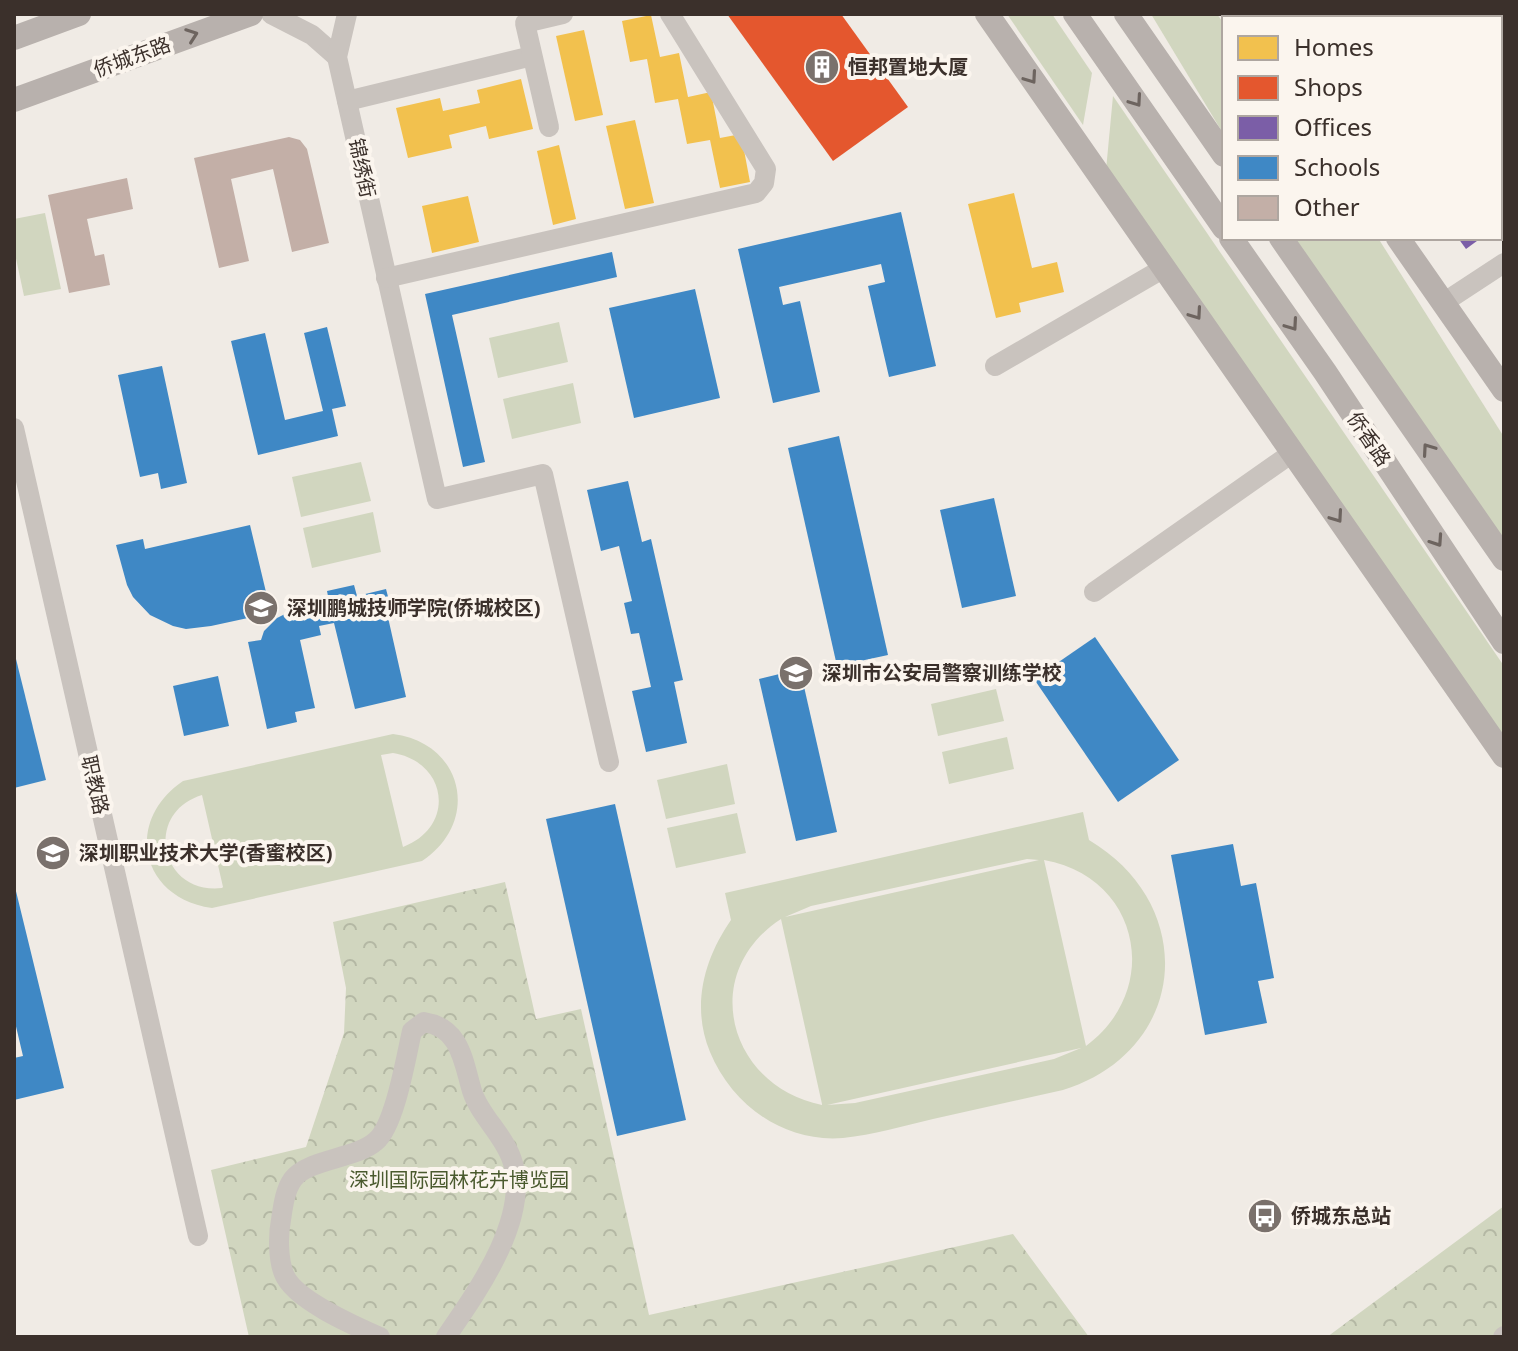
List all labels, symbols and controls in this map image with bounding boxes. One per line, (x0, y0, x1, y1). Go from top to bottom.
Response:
legend (1222, 16, 1502, 240)
one-way arrow (185, 28, 199, 45)
street label: 侨城东路 (90, 30, 174, 83)
text: Homes (1294, 30, 1374, 63)
building icon: 恒邦置地大厦 (803, 48, 841, 86)
place label: 恒邦置地大厦 (848, 53, 968, 80)
one-way arrow (1021, 70, 1036, 84)
text: Shops (1294, 70, 1363, 103)
one-way arrow (1126, 93, 1141, 107)
text: Offices (1294, 110, 1372, 143)
street label: 锦绣街 (343, 136, 382, 200)
text: Schools (1294, 150, 1380, 183)
text: Other (1294, 190, 1360, 223)
one-way arrow (1186, 306, 1201, 320)
one-way arrow (1282, 317, 1297, 331)
street label: 侨香路 (1341, 406, 1397, 471)
one-way arrow (1423, 444, 1438, 458)
one-way arrow (1327, 508, 1342, 522)
one-way arrow (1427, 532, 1442, 547)
school or university icon: 深圳鹏城技师学院(侨城校区) (242, 589, 280, 627)
place label: 深圳鹏城技师学院(侨城校区) (287, 594, 541, 621)
school or university icon: 深圳市公安局警察训练学校 (777, 654, 815, 692)
place label: 深圳市公安局警察训练学校 (822, 659, 1062, 686)
street label: 职教路 (76, 753, 115, 817)
school or university icon: 深圳职业技术大学(香蜜校区) (34, 834, 72, 872)
place label: 深圳职业技术大学(香蜜校区) (79, 839, 333, 866)
park label: 深圳国际园林花卉博览园 (349, 1166, 569, 1193)
bus stop icon: 侨城东总站 (1246, 1197, 1284, 1235)
place label: 侨城东总站 (1291, 1202, 1391, 1229)

